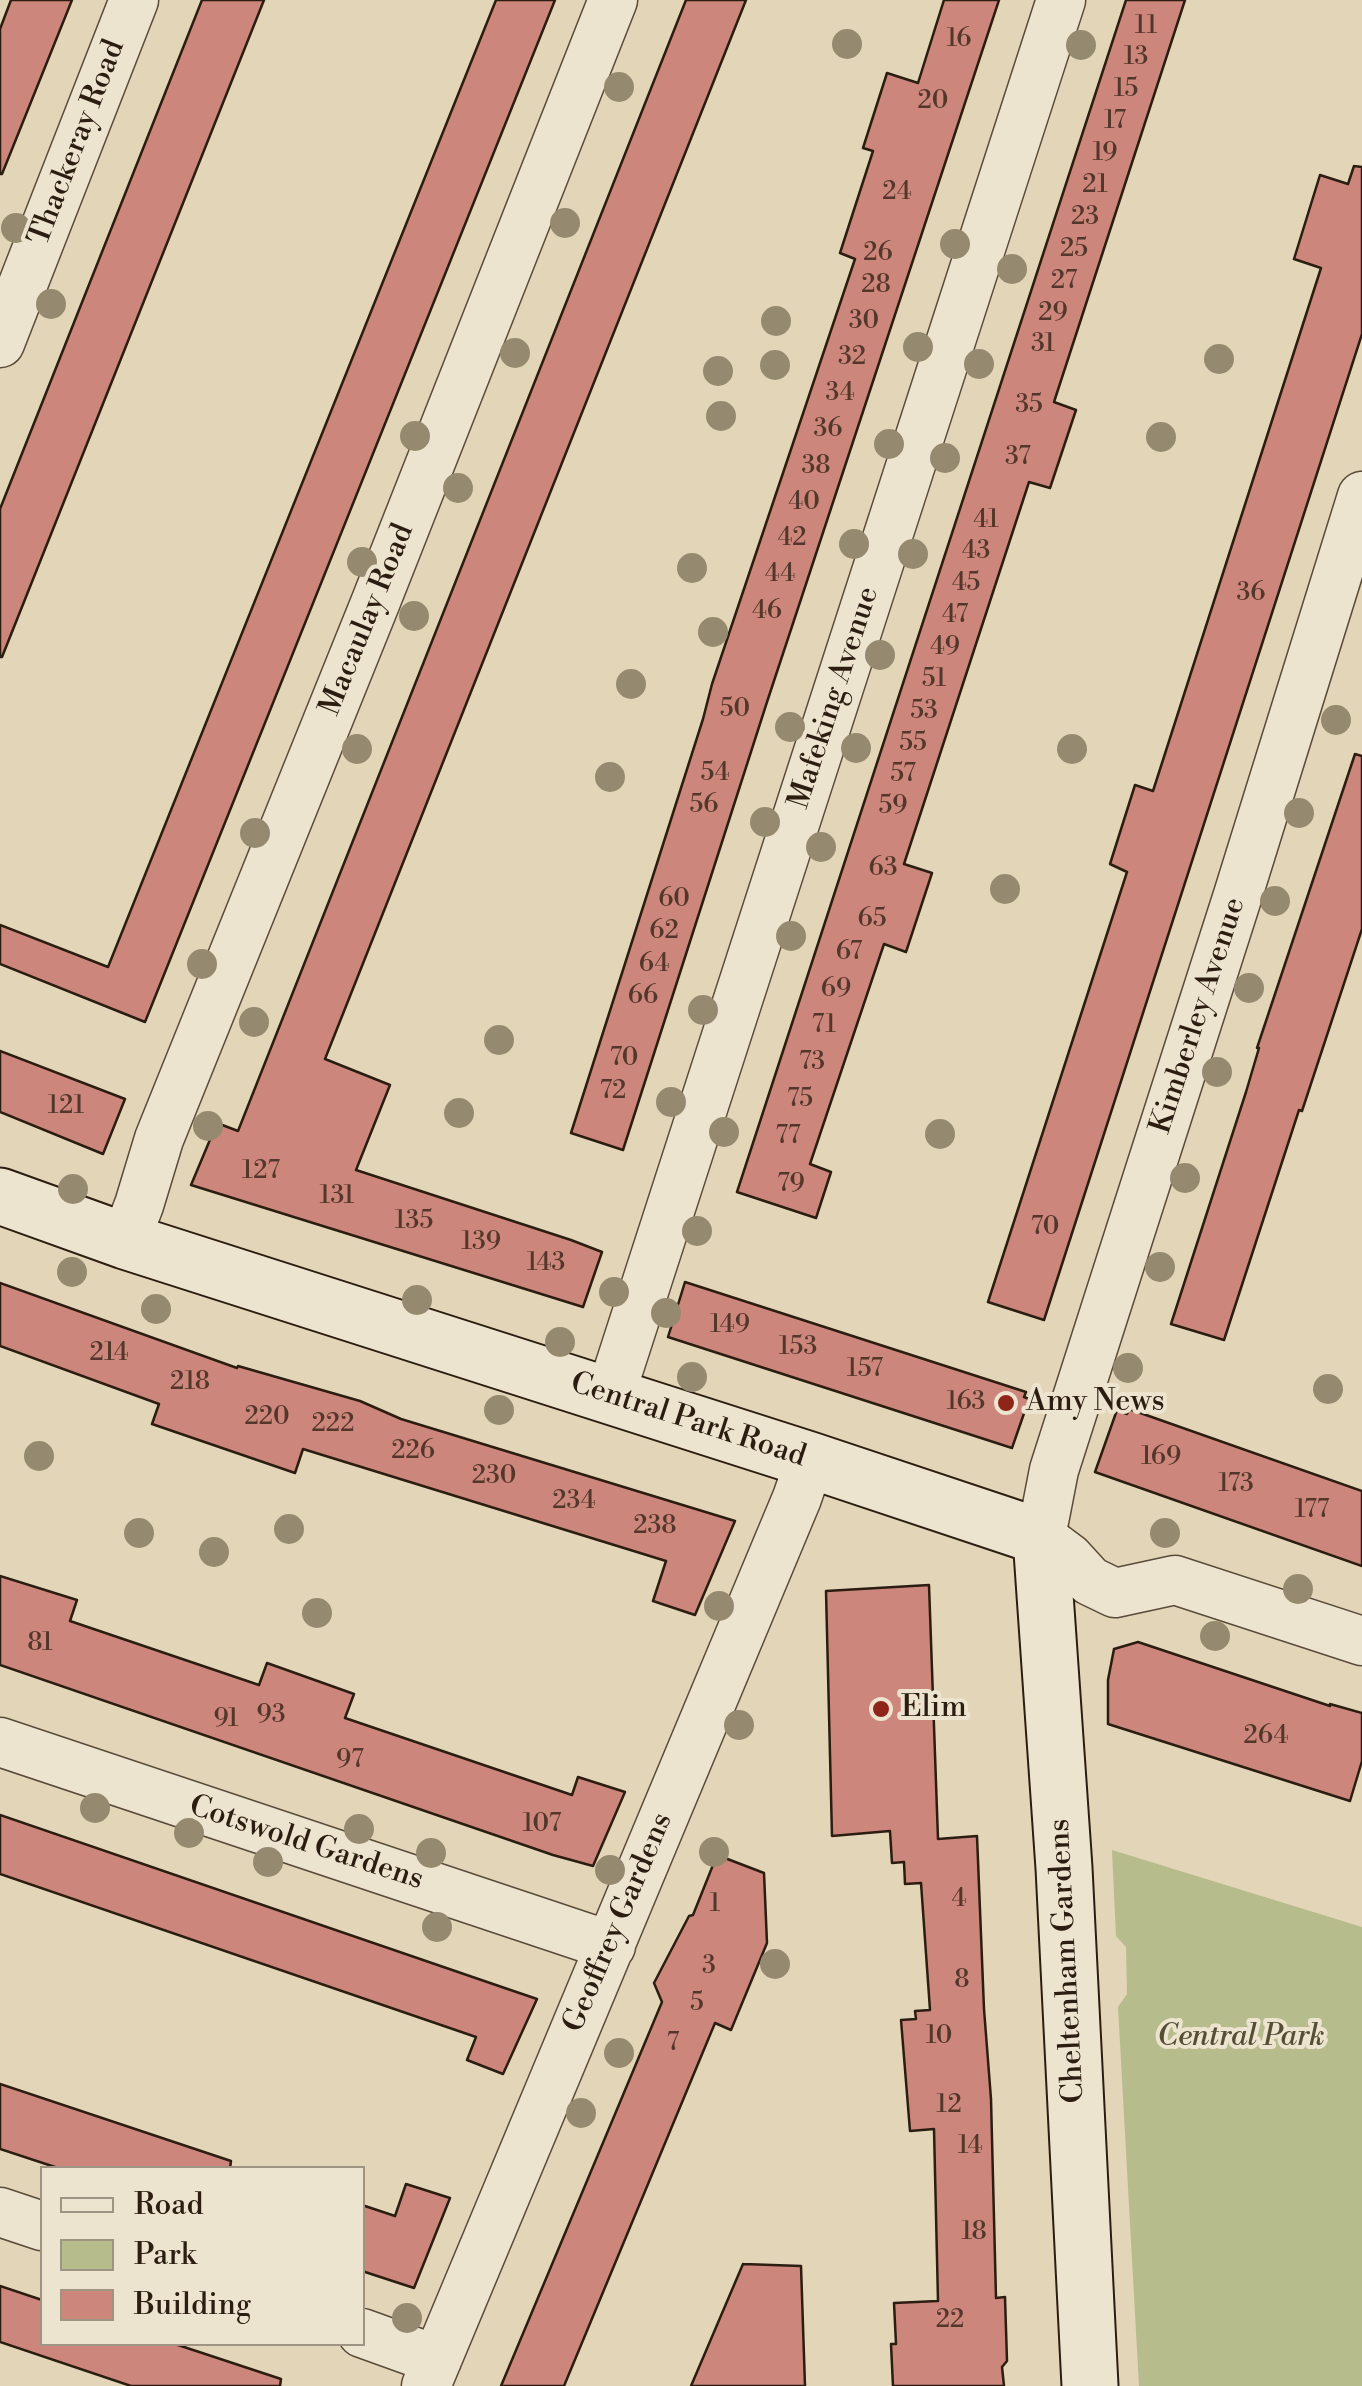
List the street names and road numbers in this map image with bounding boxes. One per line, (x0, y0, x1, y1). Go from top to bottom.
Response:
street label: Thackeray Road (22, 35, 134, 251)
street label: Macaulay Road (313, 519, 423, 721)
street label: Mafeking Avenue (782, 583, 888, 813)
street label: Kimberley Avenue (1144, 893, 1254, 1139)
street label: Central Park Road (566, 1366, 810, 1476)
street label: Cotswold Gardens (184, 1789, 428, 1899)
street label: Geoffrey Gardens (557, 1808, 681, 2038)
street label: Cheltenham Gardens (1043, 1818, 1093, 2104)

